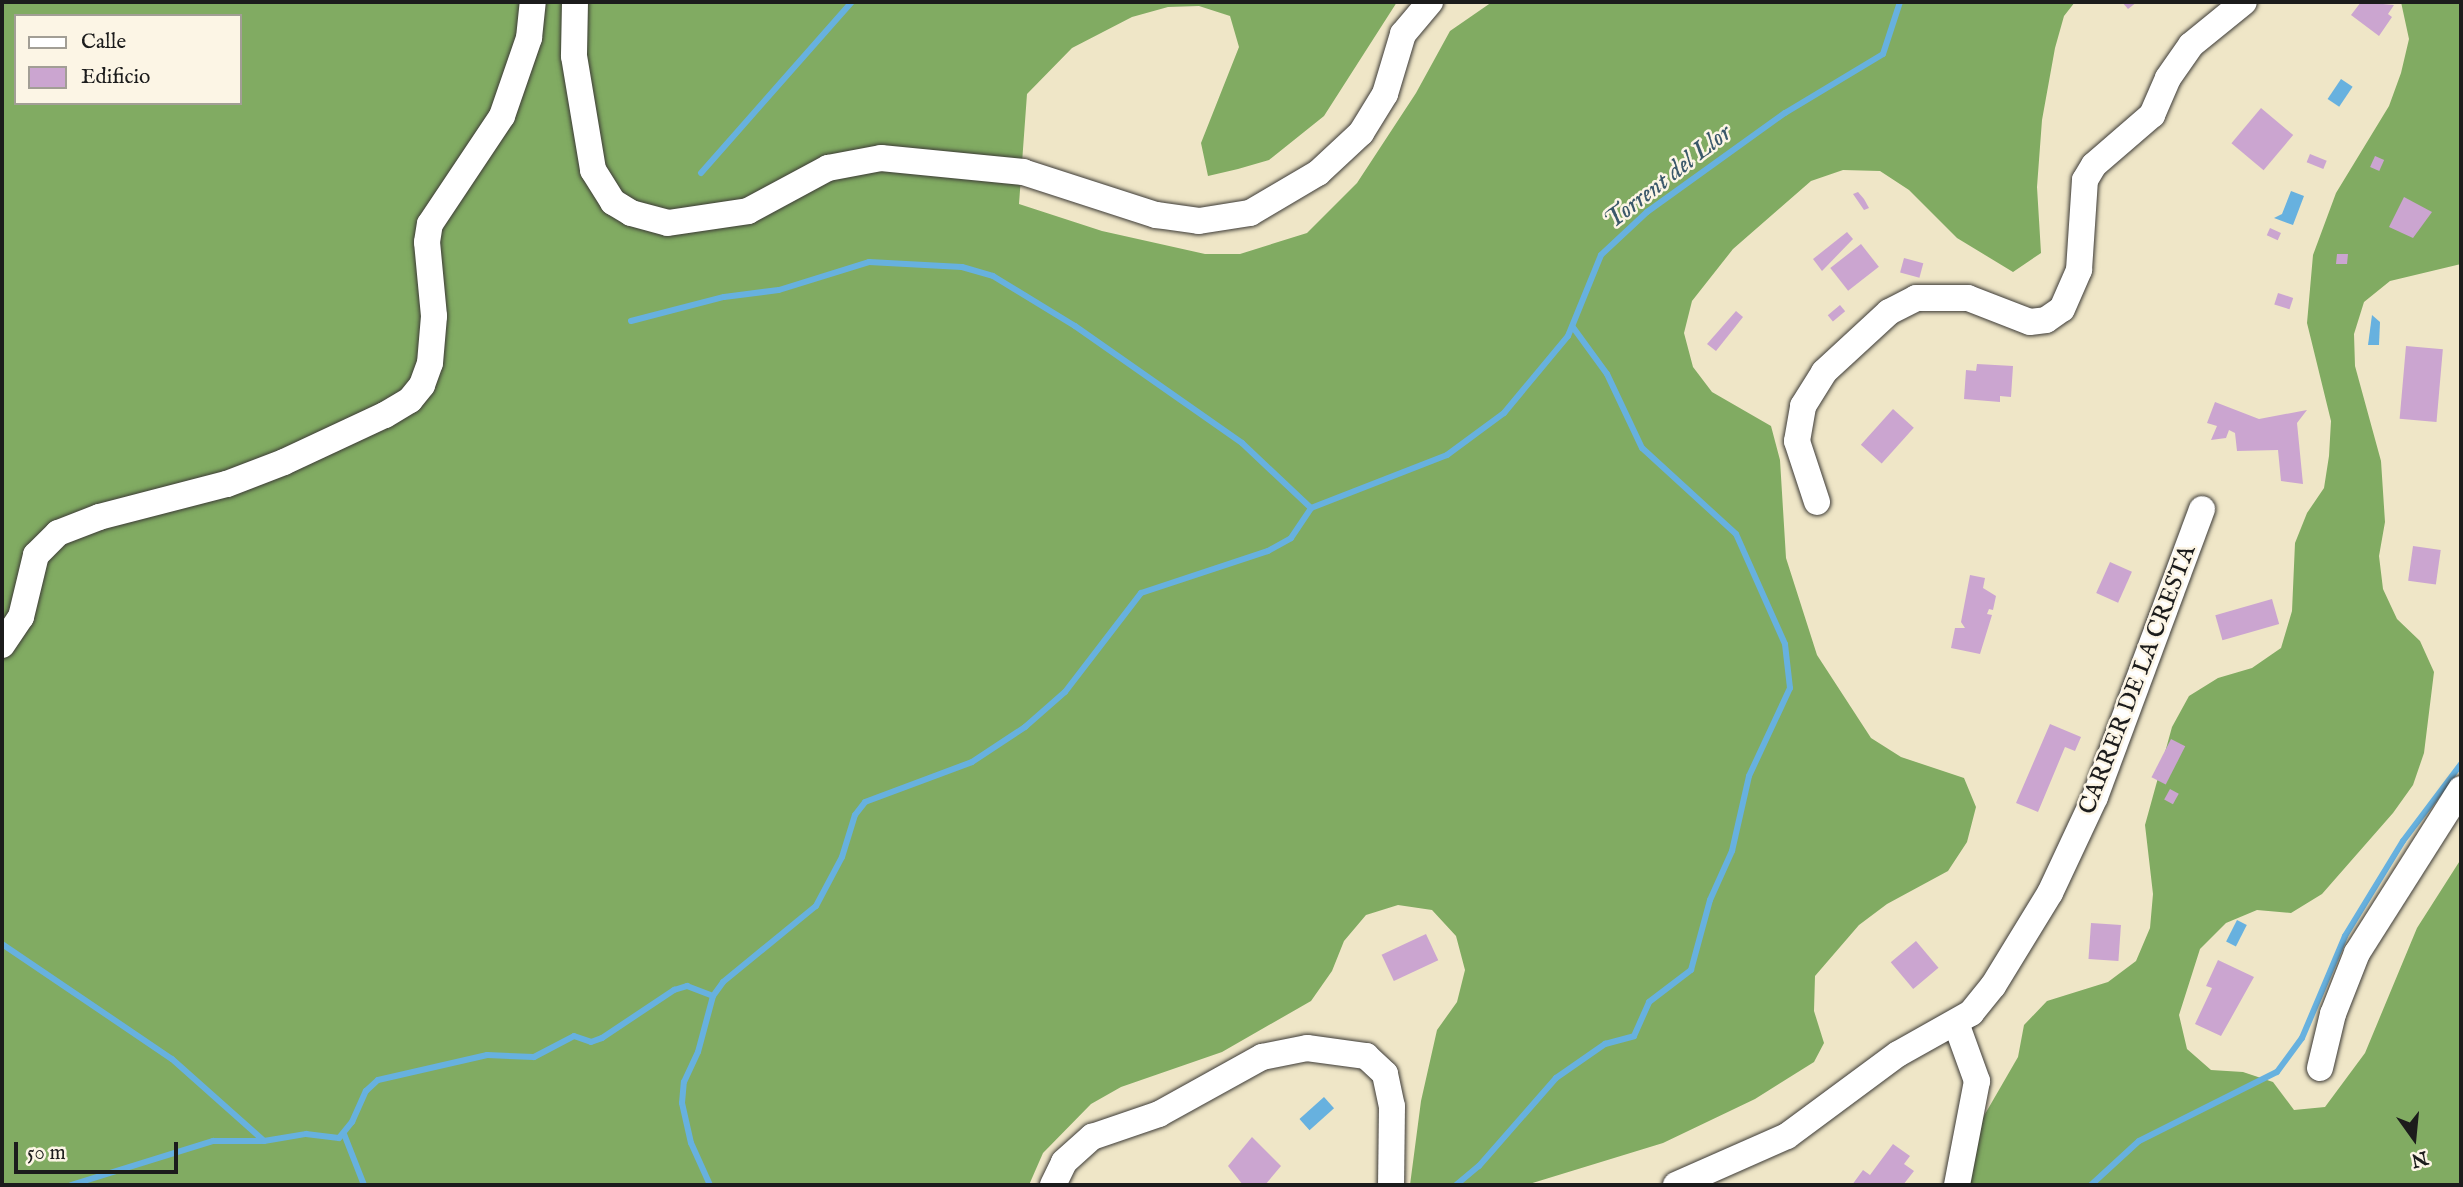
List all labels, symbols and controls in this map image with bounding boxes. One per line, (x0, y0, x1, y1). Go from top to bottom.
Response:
legend (14, 14, 242, 105)
text: Calle (81, 29, 126, 56)
text: Edificio (81, 64, 150, 91)
water label: Torrent del Llor (1598, 118, 1738, 236)
street label: CARRER DE LA CRESTA (2073, 541, 2203, 819)
north arrow (2379, 1103, 2449, 1173)
scale bar (18, 1128, 182, 1172)
text: 50 m (27, 1140, 66, 1167)
text: N (2408, 1145, 2430, 1172)

